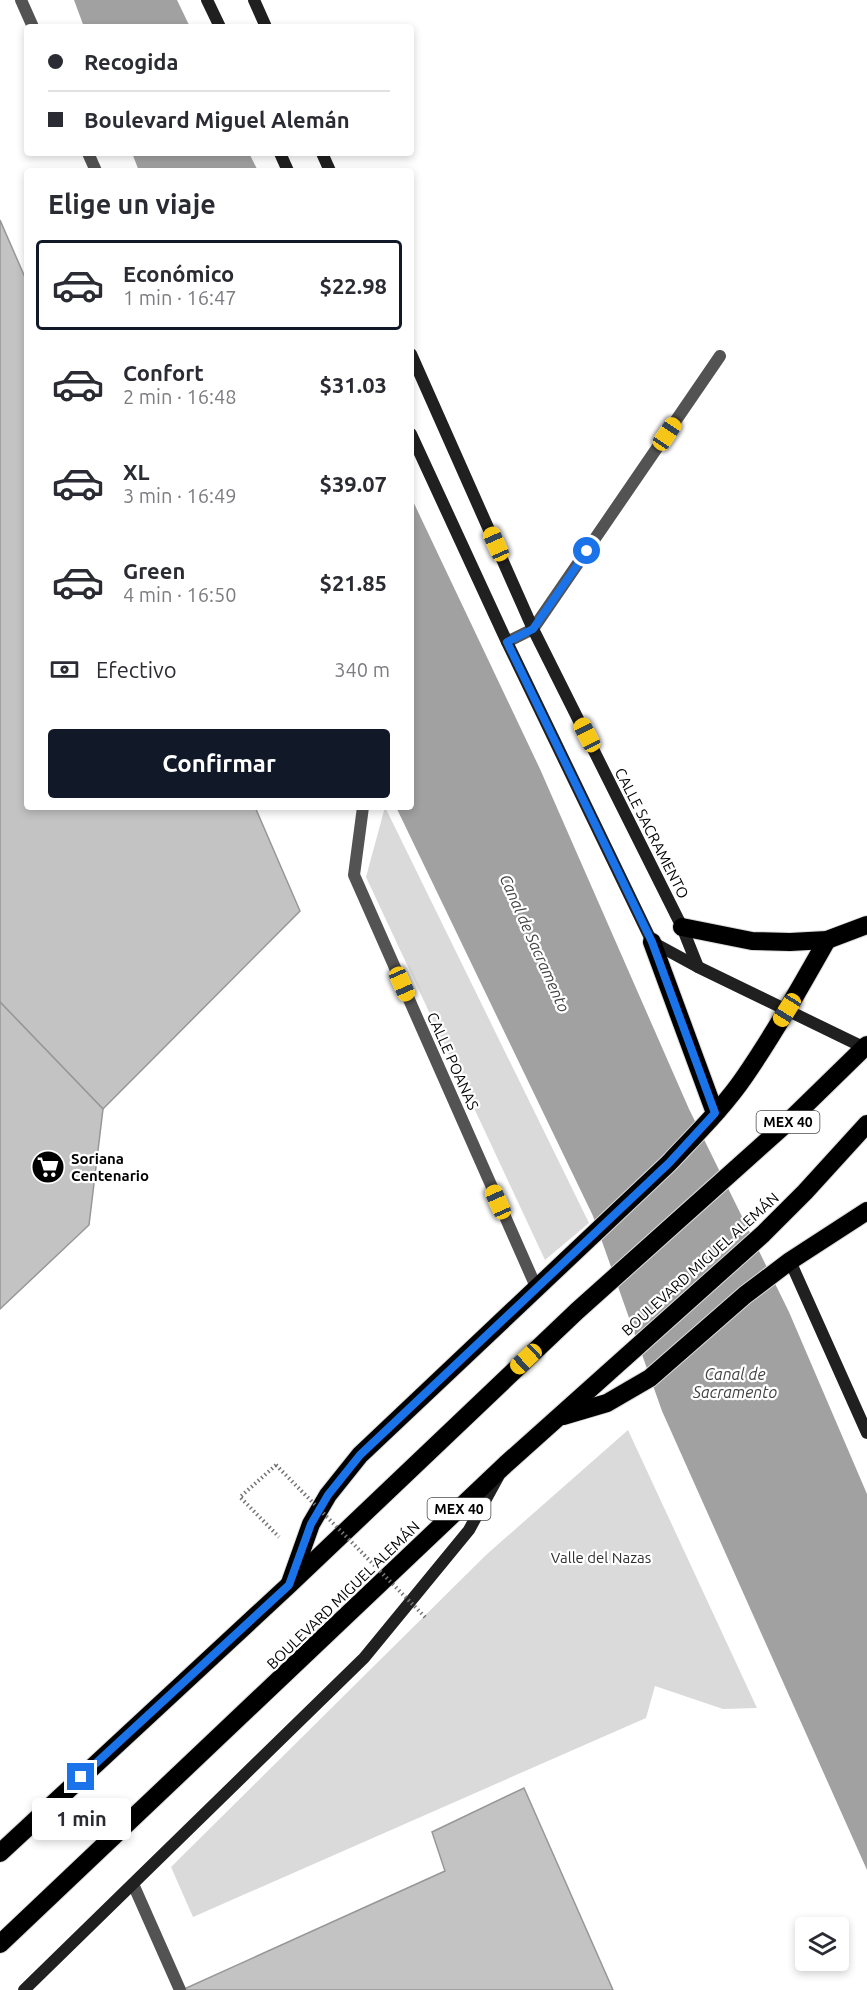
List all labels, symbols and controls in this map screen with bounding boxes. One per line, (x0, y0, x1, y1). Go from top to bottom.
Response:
text: Recogida (84, 49, 179, 74)
text: Boulevard Miguel Alemán (84, 107, 350, 132)
text: Elige un viaje (48, 189, 216, 219)
icon: car (51, 258, 105, 312)
text: Económico (123, 261, 234, 286)
text: $22.98 (320, 273, 387, 298)
text: 1 min · 16:47 (123, 286, 237, 309)
icon: car (51, 357, 105, 411)
text: Confort (123, 360, 204, 385)
text: $31.03 (320, 372, 387, 397)
text: 2 min · 16:48 (123, 385, 237, 408)
car (649, 414, 685, 454)
icon: car (51, 456, 105, 510)
text: XL (123, 459, 150, 484)
text: $39.07 (320, 471, 387, 496)
text: 3 min · 16:49 (123, 484, 237, 507)
car (480, 524, 512, 564)
route start (573, 537, 600, 564)
icon: car (51, 555, 105, 609)
text: Green (123, 558, 185, 583)
text: $21.85 (320, 570, 387, 595)
text: 4 min · 16:50 (123, 583, 237, 606)
icon: cash (48, 653, 81, 686)
text: Efectivo (96, 657, 177, 682)
text: 340 m (334, 658, 390, 681)
car (571, 715, 603, 755)
button: Confirmar (48, 729, 390, 798)
street label: CALLE SACRAMENTO (612, 765, 692, 901)
water label: Canal de Sacramento (497, 871, 574, 1015)
car (386, 964, 418, 1004)
car (770, 990, 804, 1030)
street label: CALLE POANAS (424, 1009, 482, 1113)
road number: MEX 40 (756, 1111, 820, 1133)
supermarket icon: Soriana Centenario (30, 1149, 66, 1185)
place label: Soriana Centenario (71, 1150, 149, 1184)
car (482, 1182, 514, 1222)
street label: BOULEVARD MIGUEL ALEMÁN (618, 1189, 782, 1339)
car (507, 1340, 545, 1378)
water label: Canal de Sacramento (692, 1365, 777, 1401)
road number: MEX 40 (428, 1498, 490, 1520)
street label: BOULEVARD MIGUEL ALEMÁN (263, 1518, 423, 1672)
park label: Valle del Nazas (551, 1549, 651, 1566)
route end (67, 1763, 94, 1790)
callout: 1 min (32, 1798, 130, 1840)
text: 1 min (56, 1807, 107, 1830)
map controls (795, 1917, 849, 1971)
button: layers (795, 1917, 849, 1971)

